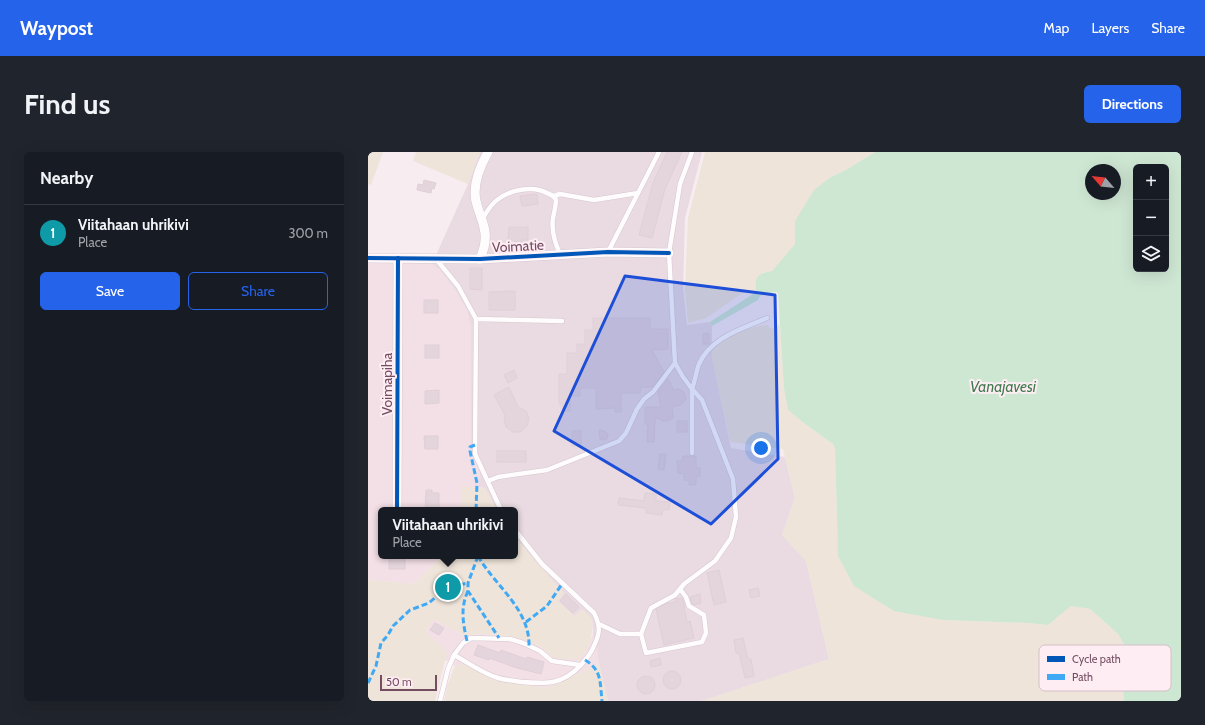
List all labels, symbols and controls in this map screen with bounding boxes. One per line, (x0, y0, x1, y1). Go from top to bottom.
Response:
text: Waypost (20, 17, 93, 40)
text: Map (1044, 19, 1069, 37)
text: Layers (1091, 19, 1129, 37)
text: Share (1151, 19, 1185, 37)
button: Directions (1084, 85, 1181, 123)
text: Find us (24, 87, 110, 121)
north arrow (1085, 164, 1121, 200)
map controls (1133, 164, 1169, 272)
button: + (1133, 164, 1169, 200)
text: Nearby (40, 168, 93, 188)
button: − (1133, 200, 1169, 236)
text: Viitahaan uhrikivi (78, 216, 189, 234)
text: 1 (51, 225, 55, 241)
text: 300 m (288, 225, 328, 241)
text: Place (78, 234, 107, 250)
street label: Voimatie (492, 236, 544, 256)
button: layers (1133, 236, 1169, 272)
button: Save (40, 272, 180, 310)
button: Share (188, 272, 328, 310)
street label: Voimapiha (378, 353, 396, 415)
water label: Vanajavesi (970, 378, 1037, 396)
your location (751, 438, 771, 458)
popup (378, 507, 518, 559)
text: Viitahaan uhrikivi (393, 516, 503, 534)
text: Place (393, 534, 422, 550)
pin: 1 (435, 572, 461, 602)
legend (1039, 645, 1171, 691)
text: Cycle path (1072, 652, 1121, 666)
text: Path (1072, 670, 1093, 684)
scale bar (380, 673, 437, 692)
text: 50 m (386, 675, 412, 689)

